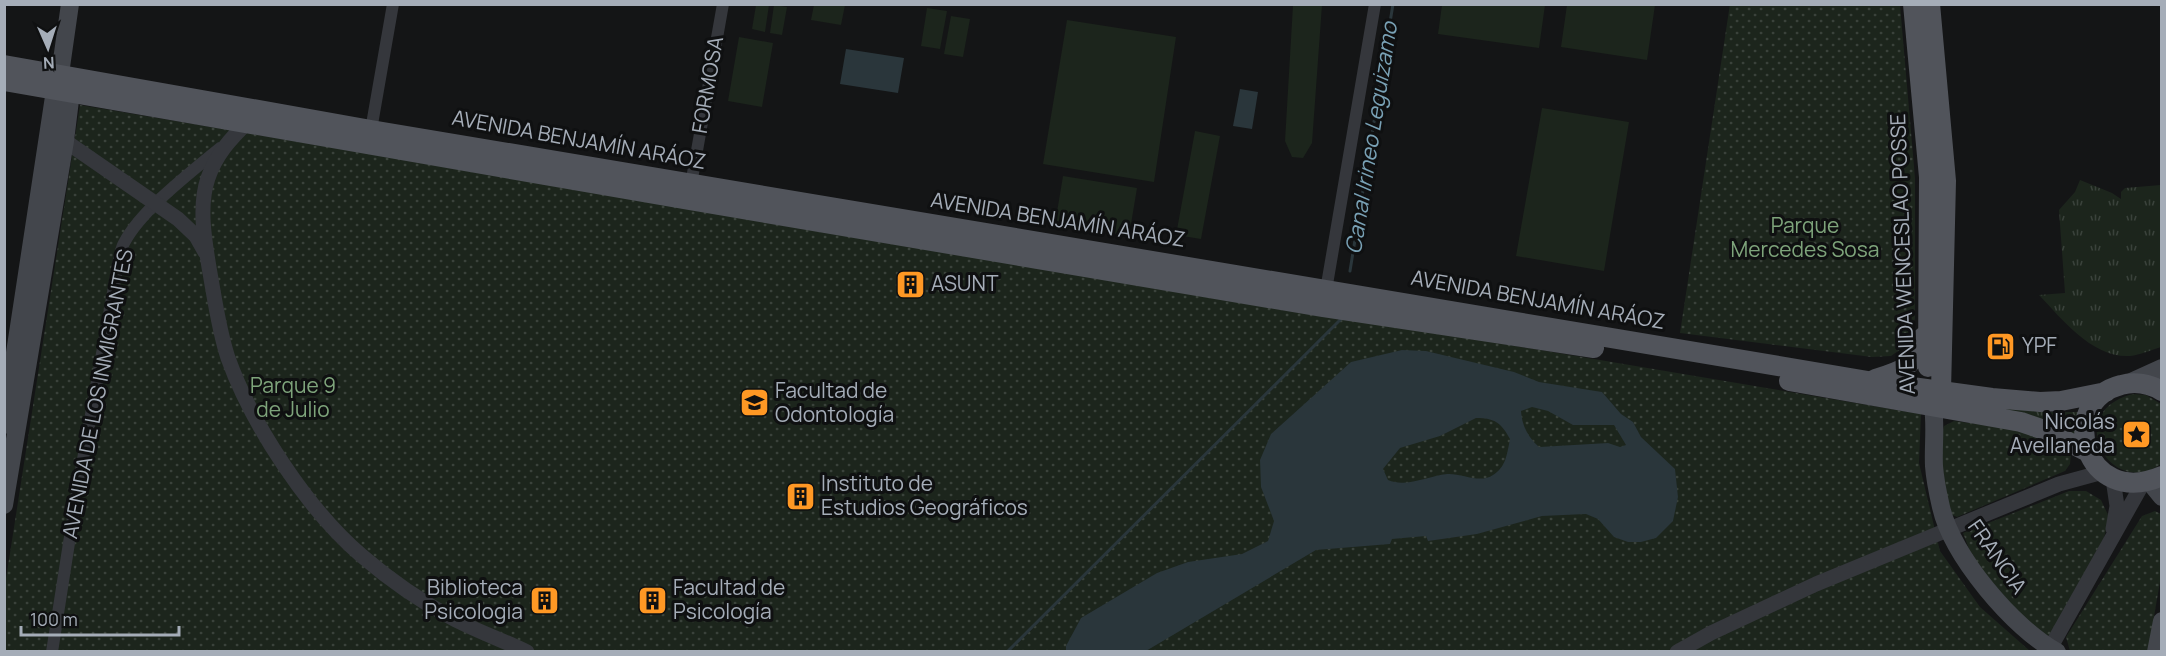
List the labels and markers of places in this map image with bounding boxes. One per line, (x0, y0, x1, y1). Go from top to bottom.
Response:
building icon: ASUNT (894, 268, 926, 300)
place label: ASUNT (931, 269, 999, 297)
fuel station icon: YPF (1985, 330, 2017, 362)
place label: YPF (2022, 331, 2057, 359)
place label: Facultad de Odontología (775, 376, 894, 428)
school or university icon: Facultad de Odontología (738, 387, 770, 419)
place label: Nicolás Avellaneda (2010, 407, 2115, 459)
place icon: Nicolás Avellaneda (2120, 418, 2152, 450)
place label: Instituto de Estudios Geográficos (821, 469, 1028, 521)
building icon: Instituto de Estudios Geográficos (784, 480, 816, 512)
place label: Biblioteca Psicologia (424, 573, 523, 625)
place label: Facultad de Psicología (673, 573, 785, 625)
building icon: Biblioteca Psicologia (528, 584, 560, 616)
building icon: Facultad de Psicología (636, 584, 668, 616)

